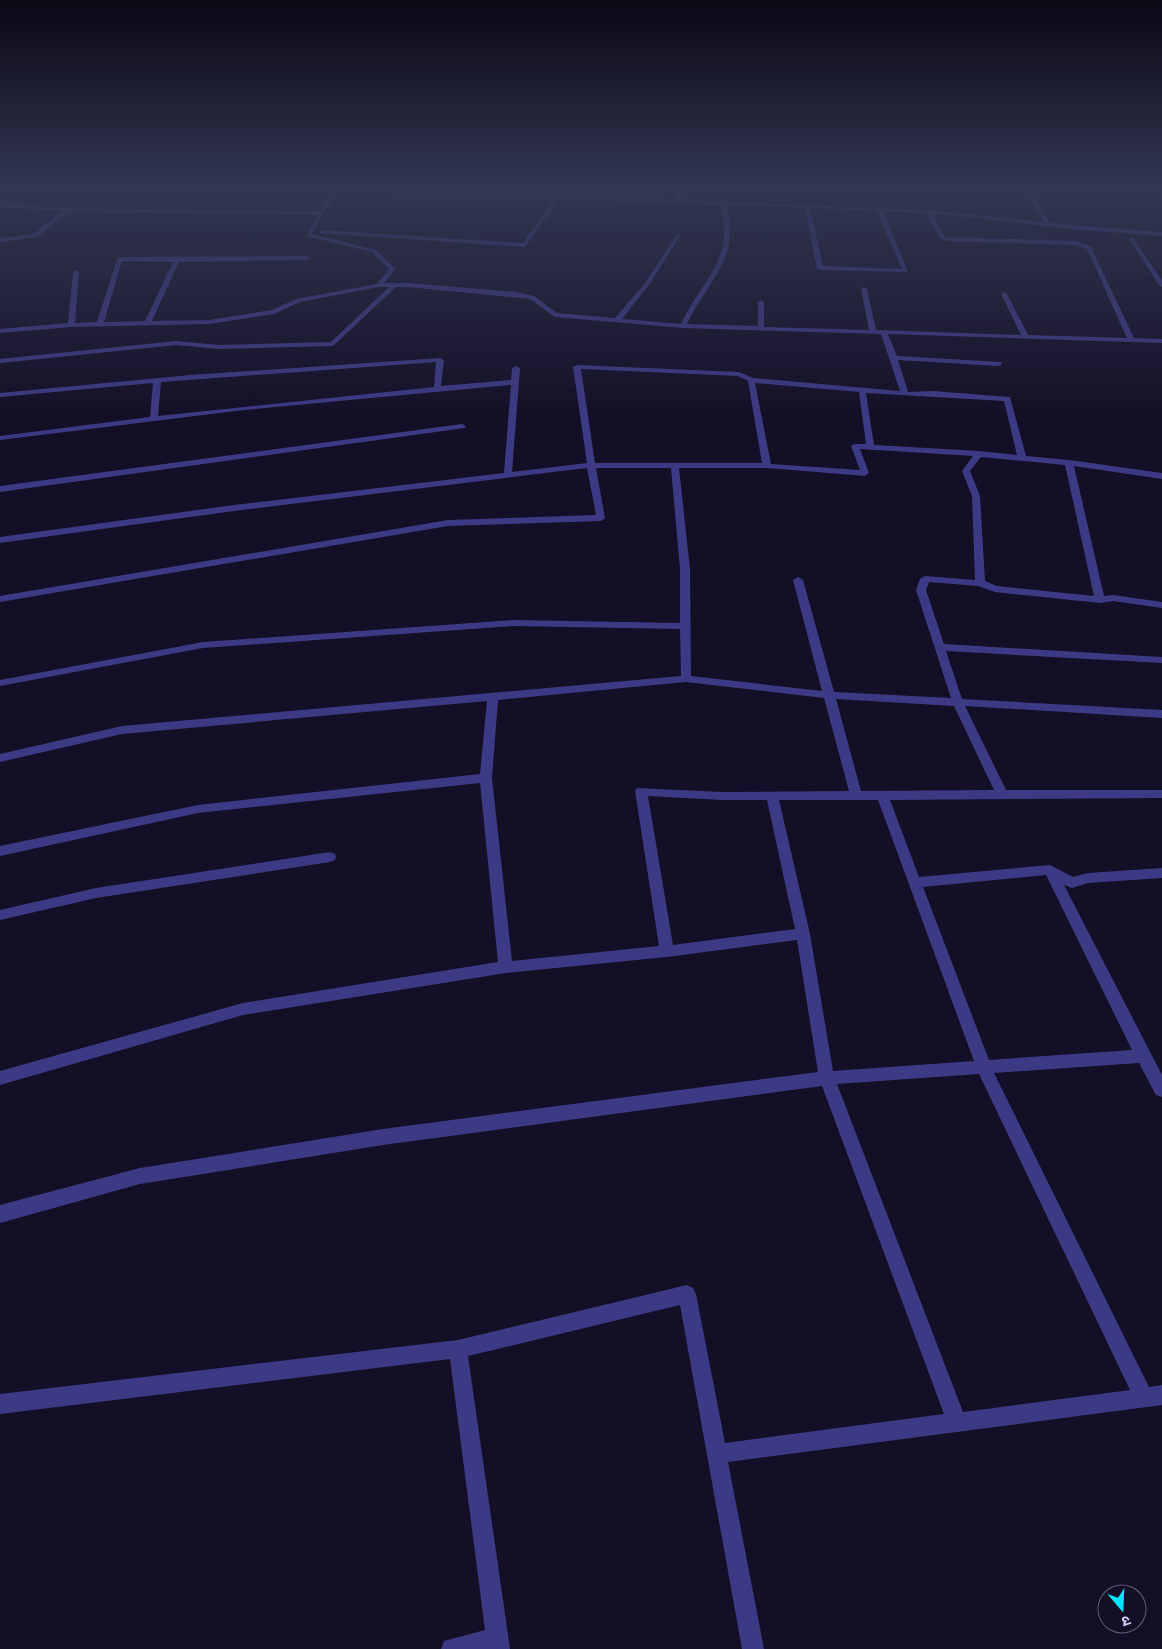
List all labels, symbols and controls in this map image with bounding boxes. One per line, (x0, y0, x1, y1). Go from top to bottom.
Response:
north arrow (1097, 1584, 1147, 1634)
text: उ (1119, 1611, 1133, 1630)

